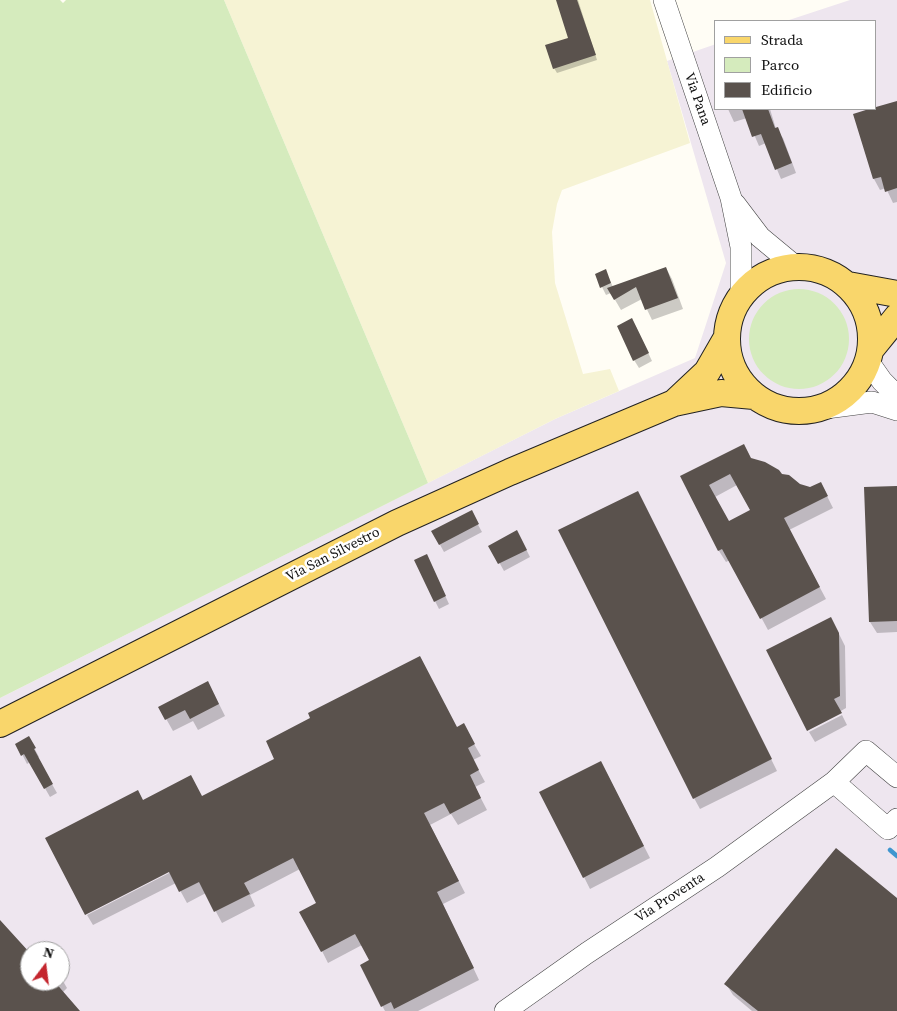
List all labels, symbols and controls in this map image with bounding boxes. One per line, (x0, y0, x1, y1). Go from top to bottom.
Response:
legend (714, 20, 877, 110)
text: Strada (761, 29, 803, 50)
text: Parco (761, 54, 799, 75)
street label: Via Pana (680, 71, 714, 127)
text: Edificio (761, 79, 812, 100)
street label: Via San Silvestro (283, 524, 383, 586)
street label: Via Proventa (632, 869, 708, 927)
north arrow (20, 941, 70, 991)
text: N (41, 941, 56, 963)

